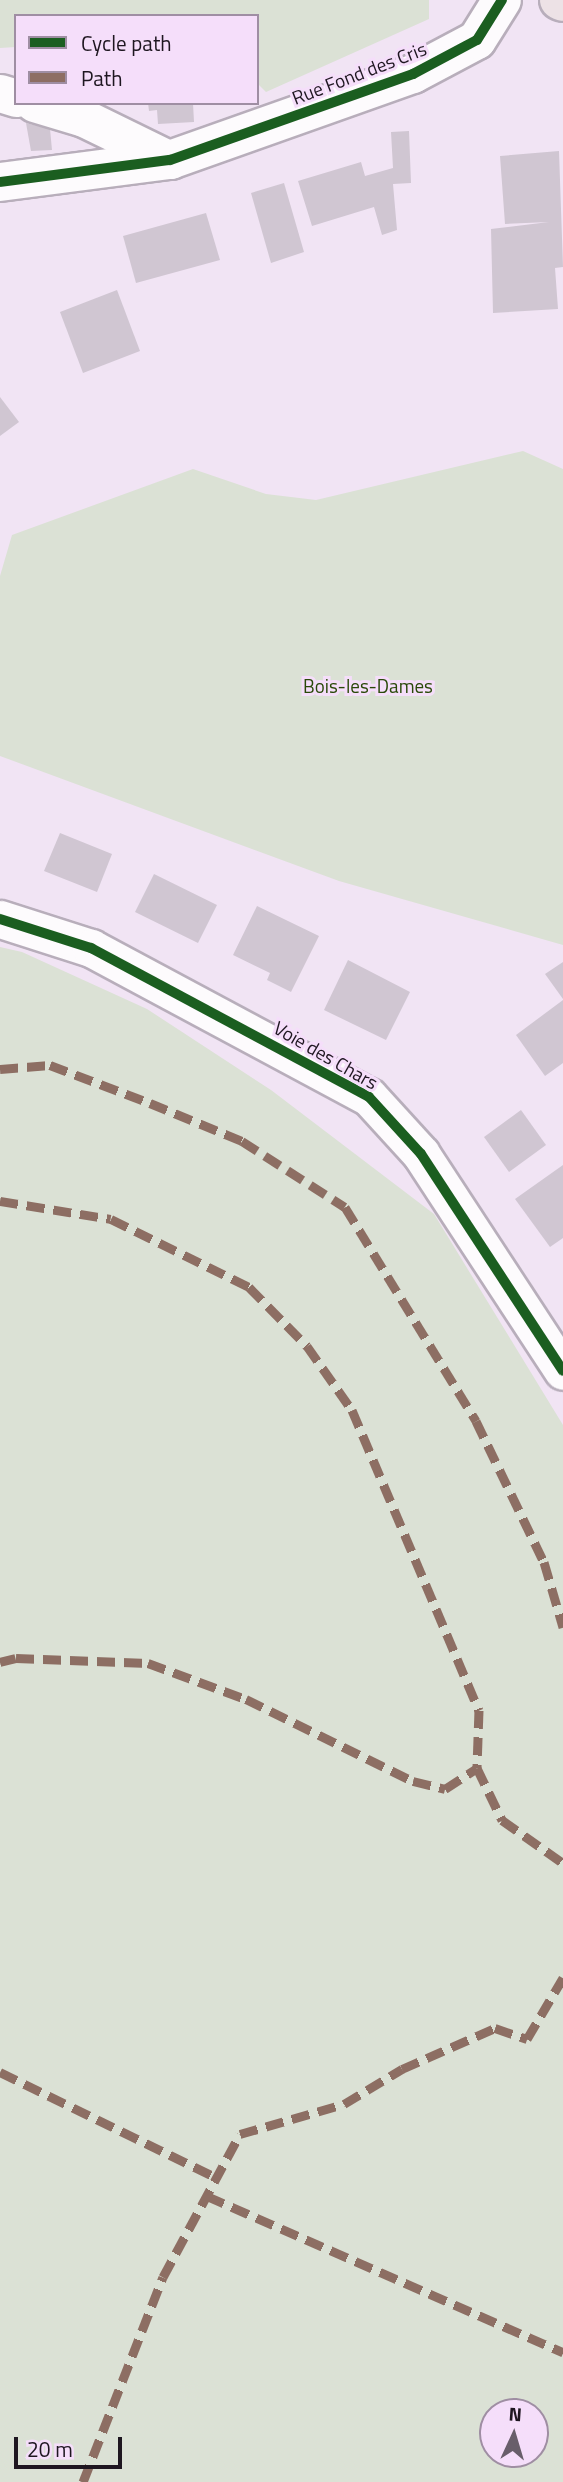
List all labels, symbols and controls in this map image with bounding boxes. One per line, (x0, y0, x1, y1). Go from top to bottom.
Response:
legend (14, 14, 259, 105)
text: Cycle path (81, 27, 172, 59)
street label: Rue Fond des Cris (289, 37, 429, 109)
text: Path (81, 62, 123, 94)
park label: Bois-les-Dames (303, 675, 433, 697)
street label: Voie des Chars (270, 1016, 382, 1094)
north arrow (479, 2398, 549, 2468)
text: N (508, 2399, 523, 2428)
scale bar (18, 2422, 126, 2466)
text: 20 m (27, 2433, 73, 2465)

